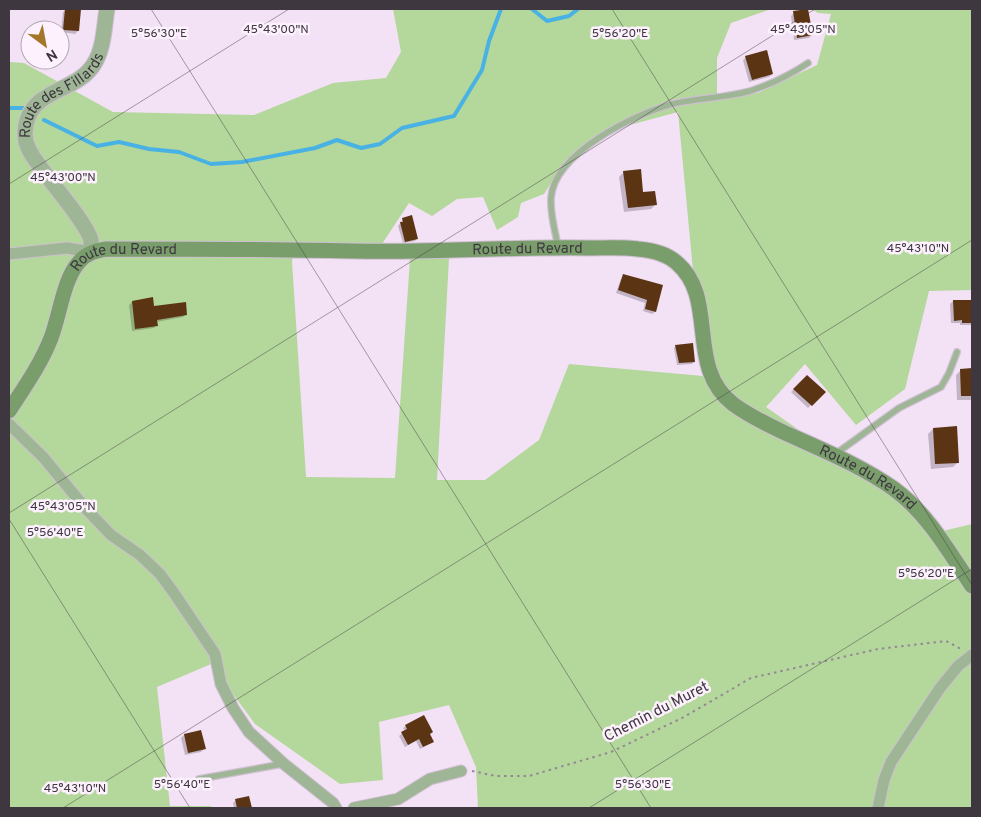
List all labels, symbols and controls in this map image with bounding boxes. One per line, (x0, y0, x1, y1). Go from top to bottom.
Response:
north arrow (20, 20, 70, 70)
text: 45°43'00"N (243, 22, 309, 38)
text: 45°43'05"N (770, 22, 836, 38)
text: 5°56'30"E (131, 26, 187, 42)
text: 5°56'20"E (592, 26, 648, 42)
text: N (42, 45, 60, 65)
street label: Route des Fillards (17, 50, 109, 138)
text: 45°43'00"N (30, 170, 96, 186)
street label: Route du Revard (472, 240, 583, 261)
street label: Route du Revard (67, 241, 177, 276)
text: 45°43'10"N (887, 241, 949, 257)
street label: Route du Revard (816, 442, 920, 515)
text: 45°43'05"N (30, 499, 96, 515)
text: 5°56'40"E (27, 525, 83, 541)
text: 5°56'20"E (898, 566, 954, 582)
street label: Chemin du Muret (601, 678, 712, 747)
text: 5°56'40"E (154, 777, 210, 793)
text: 5°56'30"E (615, 777, 671, 793)
text: 45°43'10"N (44, 781, 106, 797)

